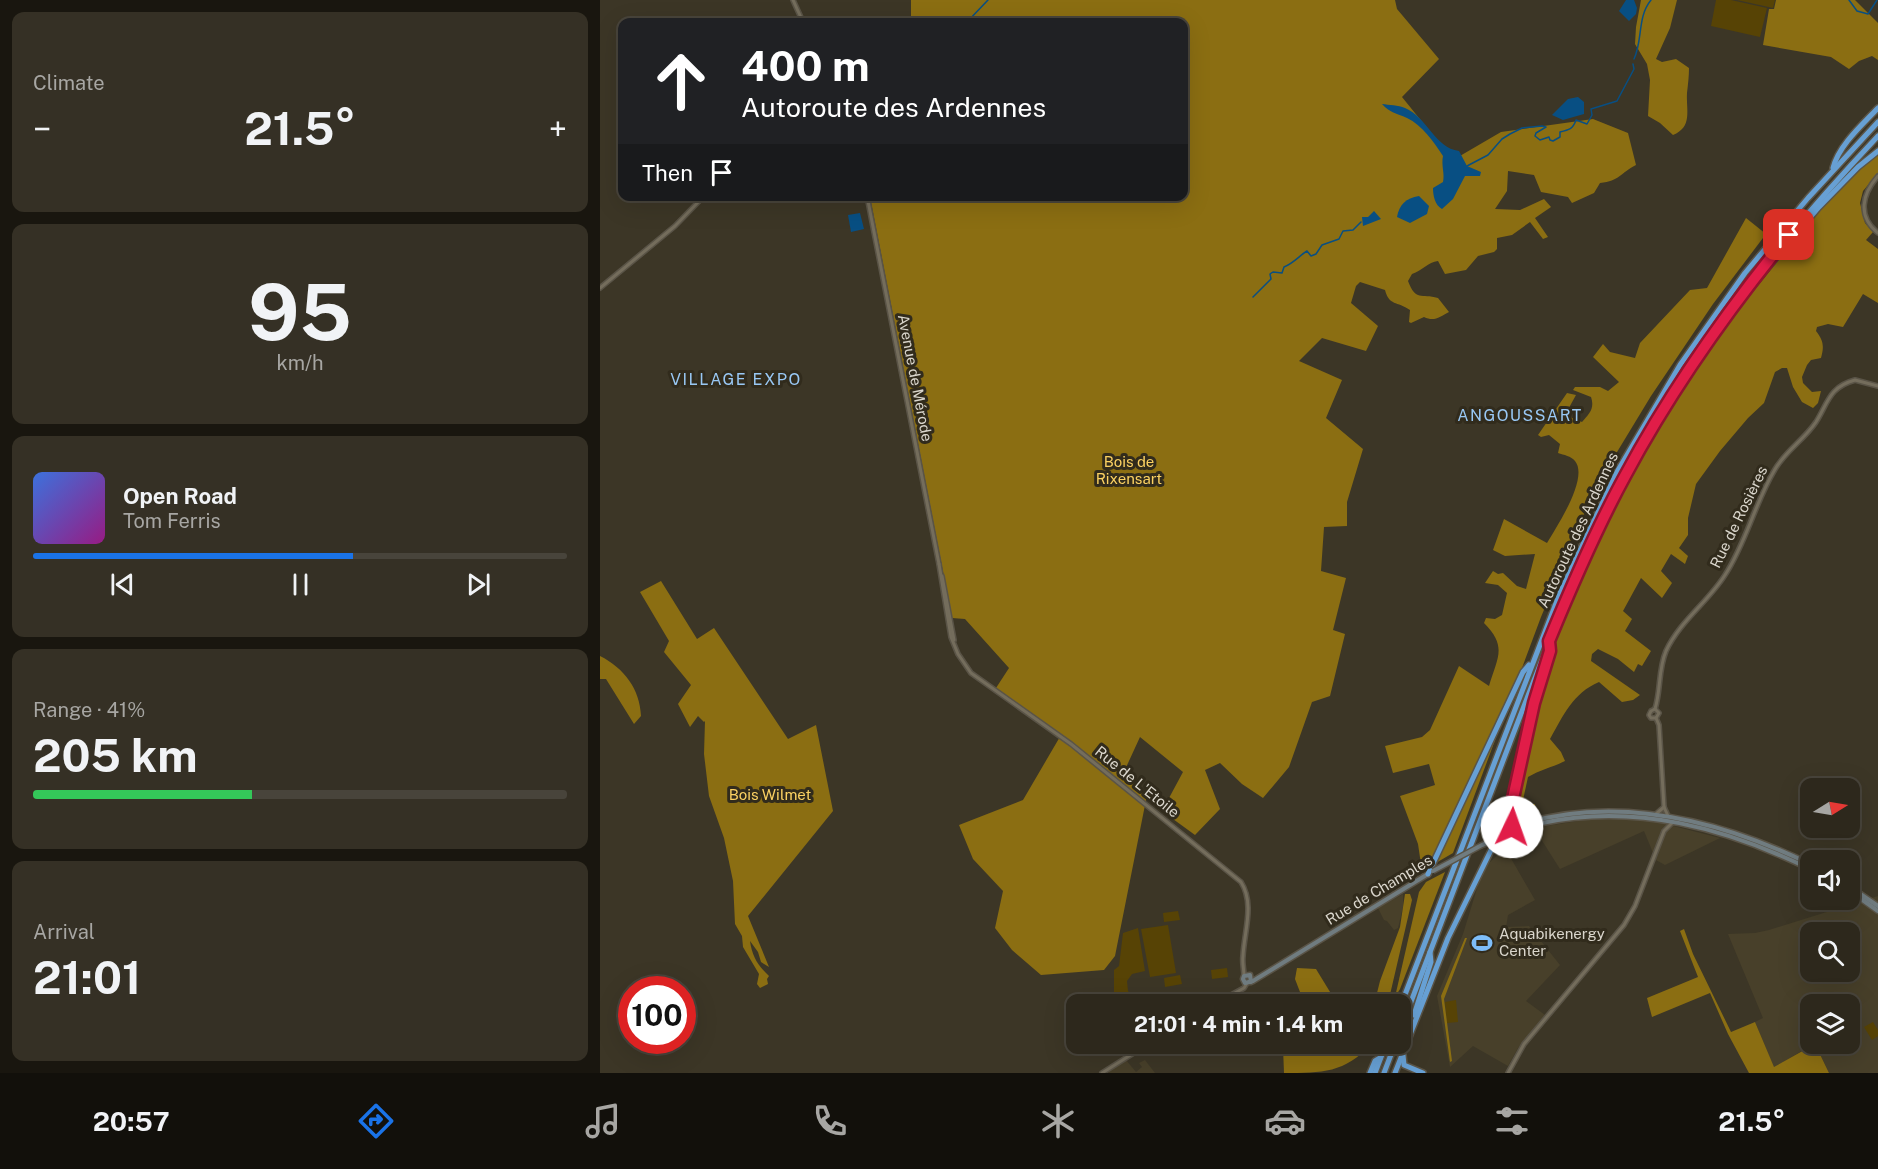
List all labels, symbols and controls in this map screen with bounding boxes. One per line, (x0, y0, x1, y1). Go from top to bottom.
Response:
text: 400 m (741, 41, 870, 90)
icon: ahead (642, 42, 720, 120)
text: Climate (33, 71, 105, 95)
text: Autoroute des Ardennes (741, 91, 1046, 123)
text: 21.5° (244, 102, 356, 155)
text: − (33, 110, 51, 148)
text: + (549, 110, 567, 148)
icon: arrive (705, 156, 738, 189)
text: Then (642, 160, 693, 186)
pin (1763, 209, 1814, 260)
icon: arrive (1772, 218, 1805, 251)
text: 95 (248, 266, 352, 358)
street label: Avenue de Mérode (895, 313, 936, 443)
text: km/h (276, 351, 324, 375)
district label: VILLAGE EXPO (670, 370, 802, 389)
district label: ANGOUSSART (1457, 406, 1583, 425)
street label: Autoroute des Ardennes (1534, 449, 1621, 610)
park label: Bois de Rixensart (1096, 453, 1162, 487)
street label: Rue de Rosières (1706, 463, 1771, 571)
text: Open Road (123, 483, 237, 509)
text: Tom Ferris (123, 509, 221, 533)
icon: previous (106, 568, 139, 601)
icon: pause (284, 568, 317, 601)
icon: next (462, 568, 495, 601)
text: Range · 41% (33, 698, 145, 722)
text: 205 km (33, 729, 197, 782)
street label: Rue de L'Etoile (1092, 742, 1183, 821)
north arrow (1800, 778, 1860, 838)
map controls (1800, 778, 1860, 1054)
park label: Bois Wilmet (729, 786, 812, 803)
position arrow (1480, 795, 1544, 859)
button: sound (1800, 850, 1860, 910)
street label: Rue de Champles (1323, 851, 1435, 928)
text: Arrival (33, 920, 95, 944)
button: search (1800, 922, 1860, 982)
place label: Aquabikenergy Center (1499, 925, 1605, 959)
sports icon: Aquabikenergy Center (1470, 931, 1494, 955)
text: 21:01 (33, 951, 141, 1004)
speed limit sign: 100 (618, 976, 696, 1054)
button: layers (1800, 994, 1860, 1054)
text: 21:01 · 4 min · 1.4 km (1134, 1011, 1343, 1037)
icon: directions (355, 1100, 397, 1142)
icon: music (582, 1100, 624, 1142)
icon: phone (809, 1100, 851, 1142)
icon: climate (1037, 1100, 1079, 1142)
icon: car (1264, 1100, 1306, 1142)
icon: filters (1491, 1100, 1533, 1142)
text: 20:57 (93, 1105, 170, 1137)
text: 21.5° (1718, 1105, 1785, 1137)

